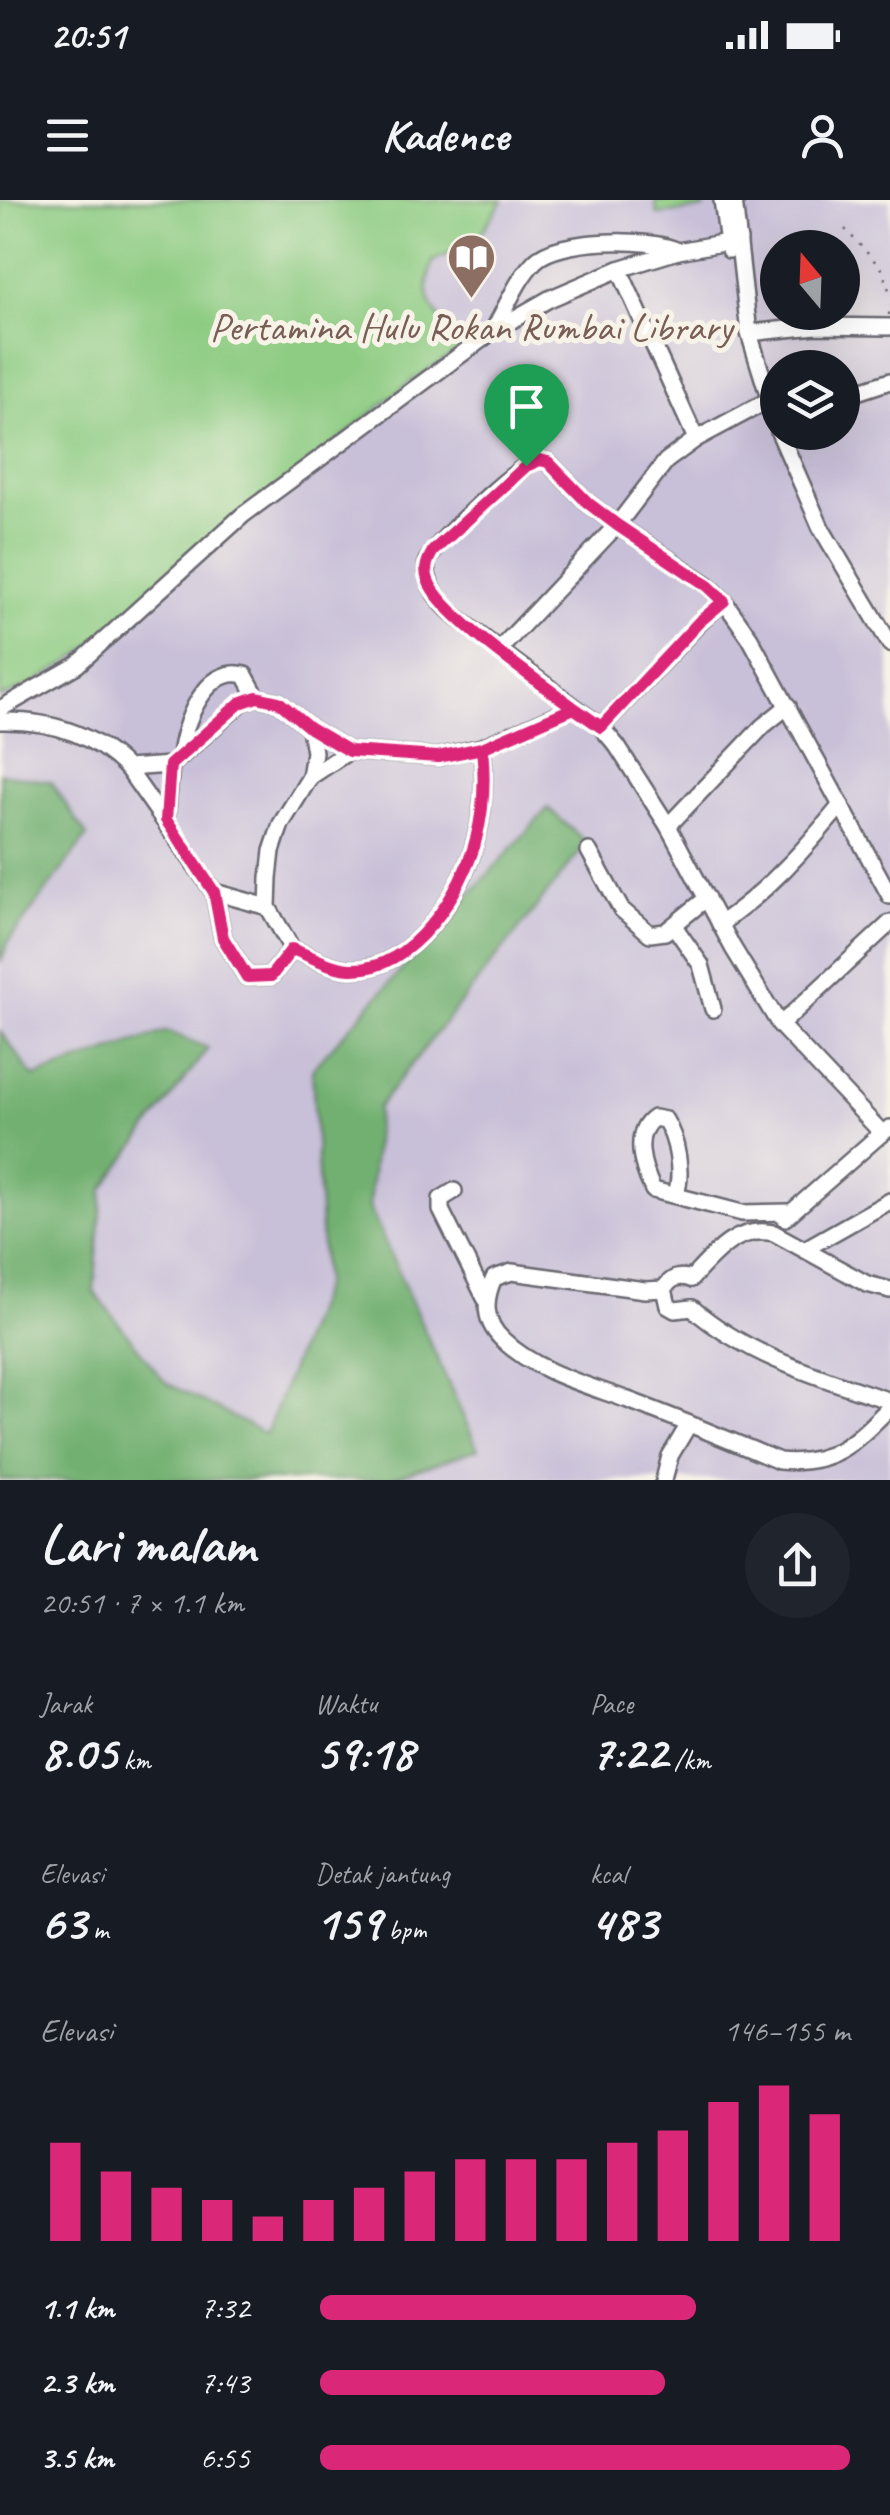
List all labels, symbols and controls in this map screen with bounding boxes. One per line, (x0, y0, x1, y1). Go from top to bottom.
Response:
text: 20:51 (50, 12, 125, 59)
text: Kadence (381, 107, 509, 164)
icon: menu (40, 108, 95, 163)
icon: person (795, 108, 850, 163)
north arrow (760, 230, 860, 330)
map controls (760, 230, 860, 450)
library icon: Pertamina Hulu Rokan Rumbai Library (445, 232, 497, 300)
place label: Pertamina Hulu Rokan Rumbai Library (210, 302, 735, 352)
button: layers (760, 350, 860, 450)
pin (484, 364, 569, 467)
icon: arrive (499, 379, 554, 434)
text: Lari malam (40, 1509, 254, 1579)
button: share (745, 1513, 850, 1618)
text: 20:51 · 7 × 1.1 km (40, 1582, 244, 1623)
text: Jarak (40, 1686, 92, 1721)
text: Waktu (315, 1686, 377, 1721)
text: Pace (590, 1686, 633, 1721)
text: 8.05 (40, 1721, 117, 1784)
text: 59:18 (315, 1721, 414, 1784)
text: 7:22 (590, 1721, 667, 1784)
text: km (117, 1742, 151, 1777)
text: /km (667, 1742, 711, 1777)
text: Elevasi (40, 1856, 104, 1891)
text: Detak jantung (315, 1856, 450, 1891)
text: kcal (590, 1856, 627, 1891)
text: 63 (40, 1891, 86, 1954)
text: 159 (315, 1891, 381, 1954)
text: 483 (590, 1891, 658, 1954)
text: m (86, 1912, 109, 1947)
text: bpm (381, 1912, 426, 1947)
text: Elevasi (40, 2010, 113, 2051)
text: 146–155 m (724, 2010, 850, 2051)
text: 1.1 km (40, 2287, 114, 2328)
text: 7:32 (200, 2287, 250, 2328)
text: 2.3 km (40, 2362, 114, 2403)
text: 7:43 (200, 2362, 250, 2403)
text: 3.5 km (40, 2437, 114, 2478)
text: 6:55 (200, 2437, 250, 2478)

